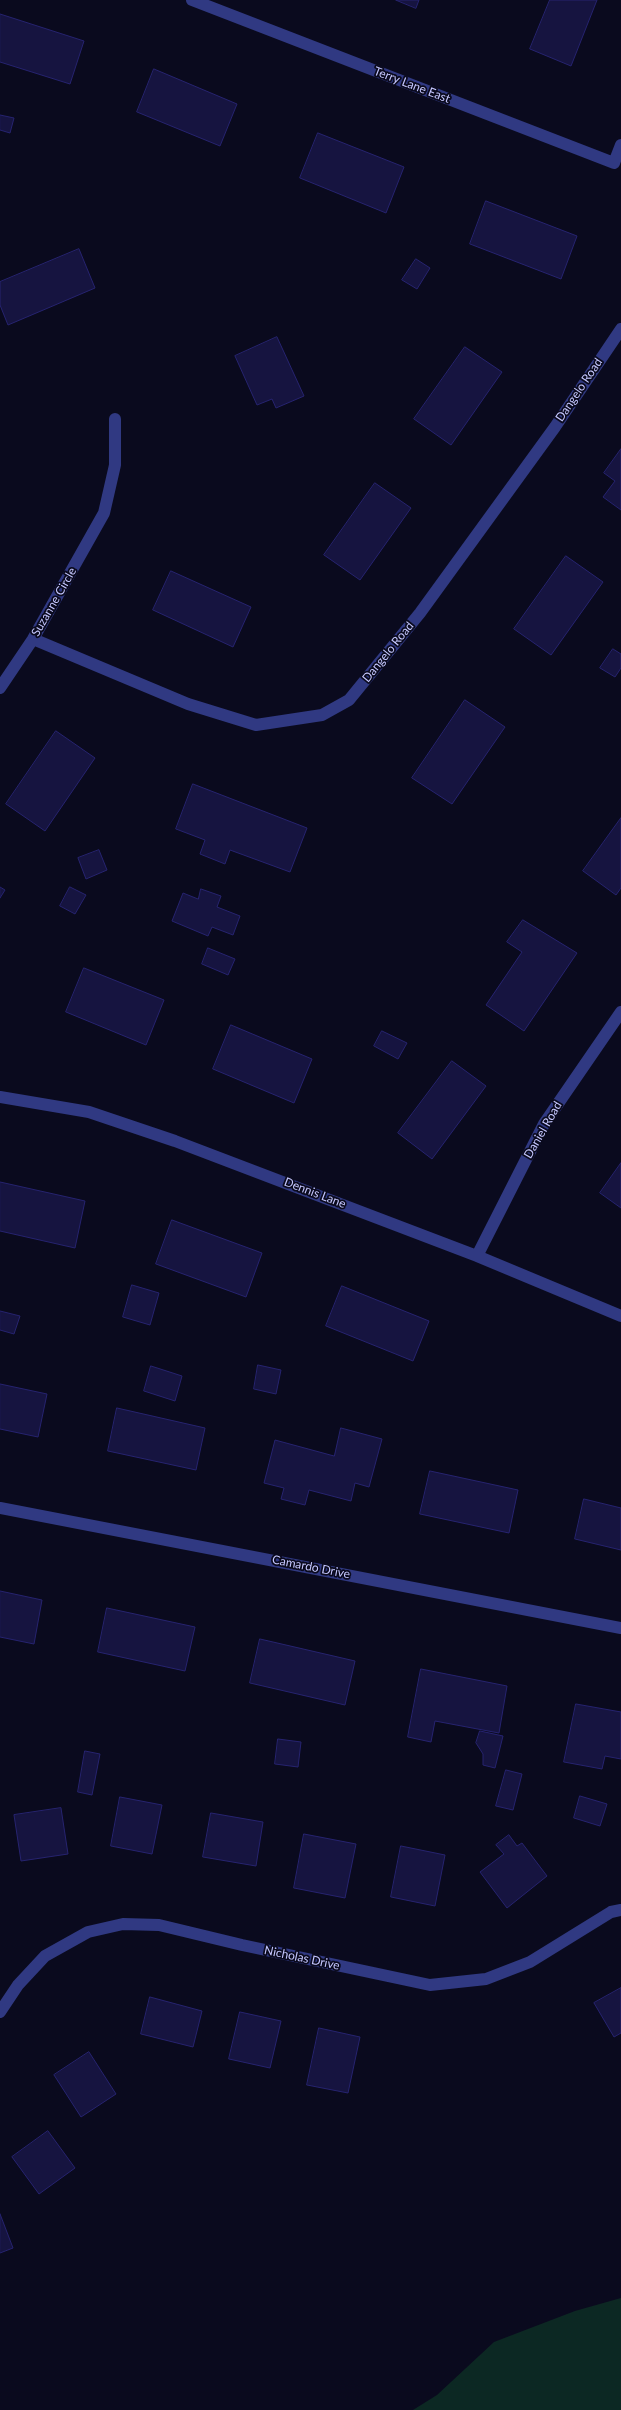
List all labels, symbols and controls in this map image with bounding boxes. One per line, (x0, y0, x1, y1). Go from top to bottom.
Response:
street label: Terry Lane East (372, 64, 452, 106)
street label: Dangelo Road (552, 356, 606, 424)
street label: Suzanne Circle (28, 565, 80, 639)
street label: Dangelo Road (359, 619, 417, 685)
street label: Daniel Road (521, 1099, 565, 1161)
street label: Dennis Lane (282, 1175, 348, 1211)
street label: Camardo Drive (271, 1552, 351, 1582)
street label: Nicholas Drive (263, 1943, 341, 1973)

